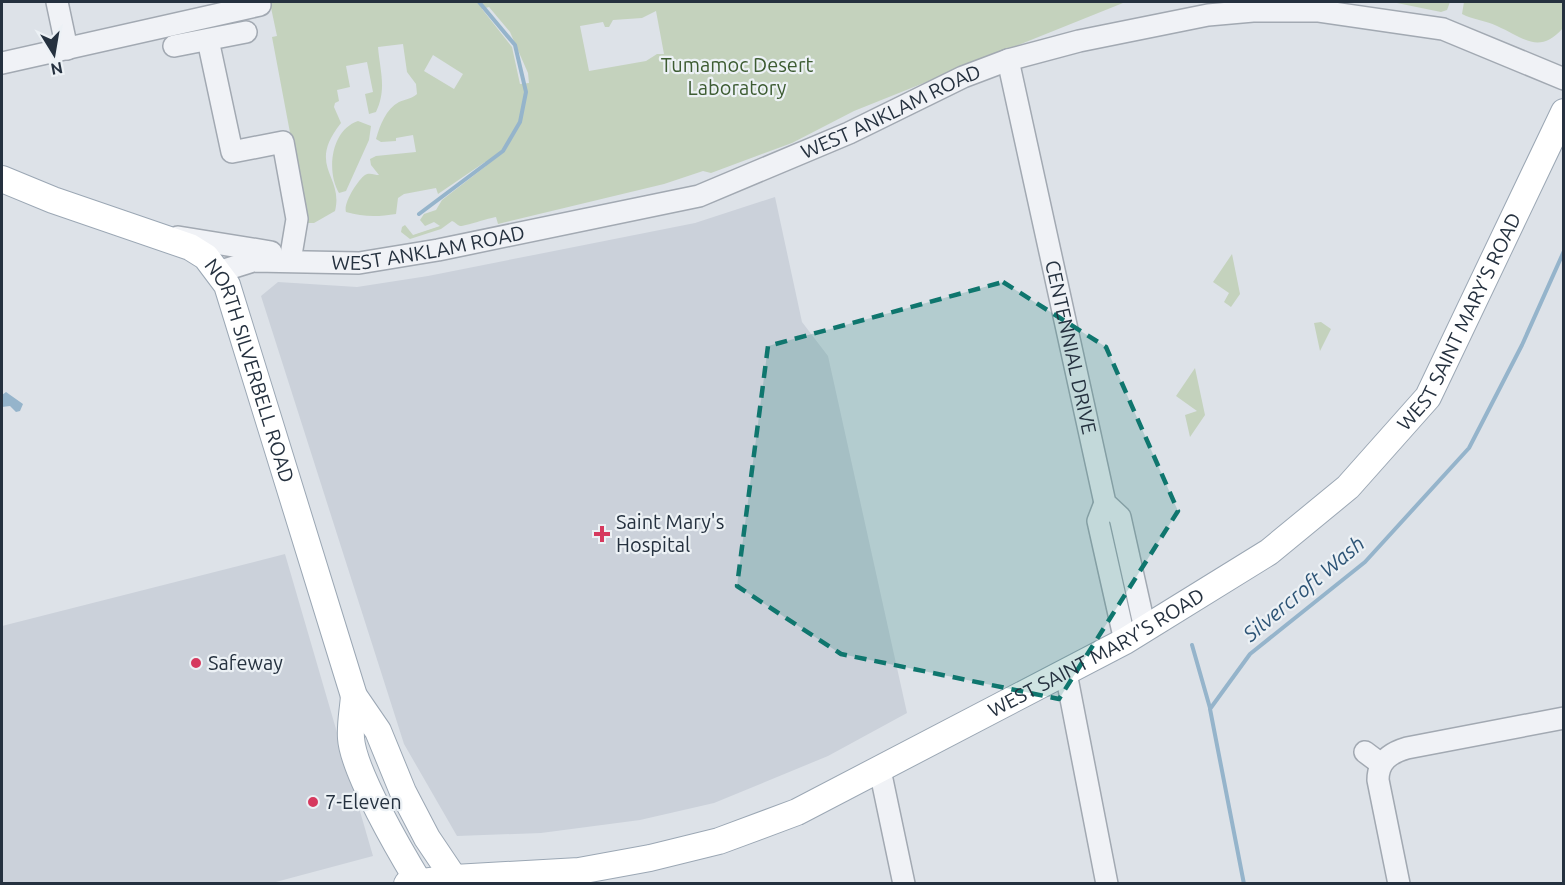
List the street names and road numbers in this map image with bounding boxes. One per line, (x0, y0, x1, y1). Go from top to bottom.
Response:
street label: WEST ANKLAM ROAD (797, 59, 984, 163)
street label: WEST SAINT MARY'S ROAD (1392, 209, 1525, 435)
street label: WEST ANKLAM ROAD (331, 220, 527, 274)
street label: NORTH SILVERBELL ROAD (200, 254, 299, 485)
street label: CENTENNIAL DRIVE (1041, 258, 1102, 436)
street label: WEST SAINT MARY'S ROAD (984, 583, 1208, 721)

